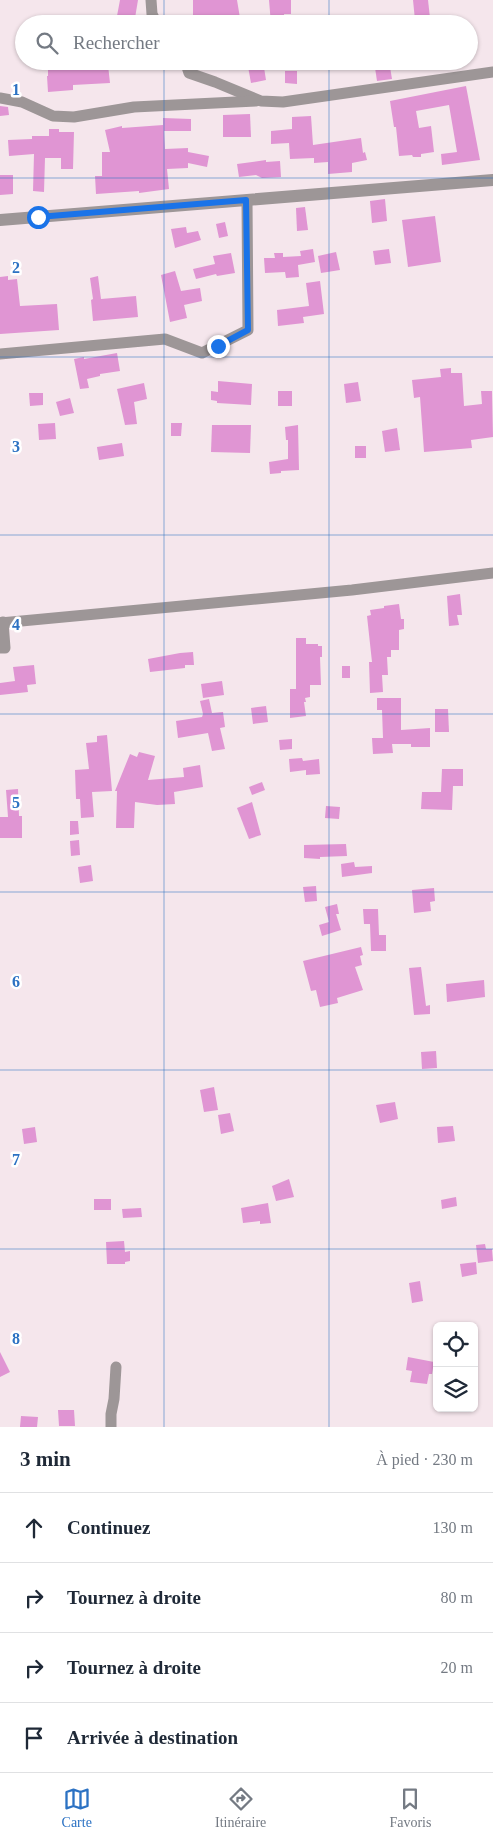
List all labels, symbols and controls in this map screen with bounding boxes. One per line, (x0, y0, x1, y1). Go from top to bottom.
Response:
search box (15, 15, 478, 70)
icon: search (33, 29, 61, 57)
text: Rechercher (73, 32, 160, 53)
text: 1 (12, 81, 20, 98)
route start (27, 206, 50, 229)
text: 2 (12, 259, 20, 276)
route end (207, 335, 230, 358)
text: 3 (12, 438, 20, 455)
text: 4 (12, 616, 20, 633)
text: 5 (12, 794, 20, 811)
text: 6 (12, 973, 20, 990)
text: 7 (12, 1151, 20, 1168)
map controls (433, 1322, 478, 1412)
button: locate (433, 1322, 478, 1367)
text: 8 (12, 1330, 20, 1347)
button: layers (433, 1367, 478, 1412)
text: 3 min (20, 1447, 71, 1471)
text: À pied · 230 m (376, 1451, 473, 1468)
icon: ahead (20, 1514, 48, 1542)
text: Continuez (67, 1517, 150, 1538)
text: 130 m (433, 1519, 473, 1536)
icon: right (20, 1584, 48, 1612)
text: Tournez à droite (67, 1587, 201, 1608)
text: 80 m (441, 1589, 473, 1606)
icon: right (20, 1654, 48, 1682)
text: Tournez à droite (67, 1657, 201, 1678)
text: 20 m (441, 1659, 473, 1676)
icon: arrive (20, 1724, 48, 1752)
text: Arrivée à destination (67, 1727, 238, 1748)
tab: Carte (62, 1785, 92, 1831)
tab: Itinéraire (215, 1785, 266, 1831)
tab: Favoris (389, 1785, 431, 1831)

